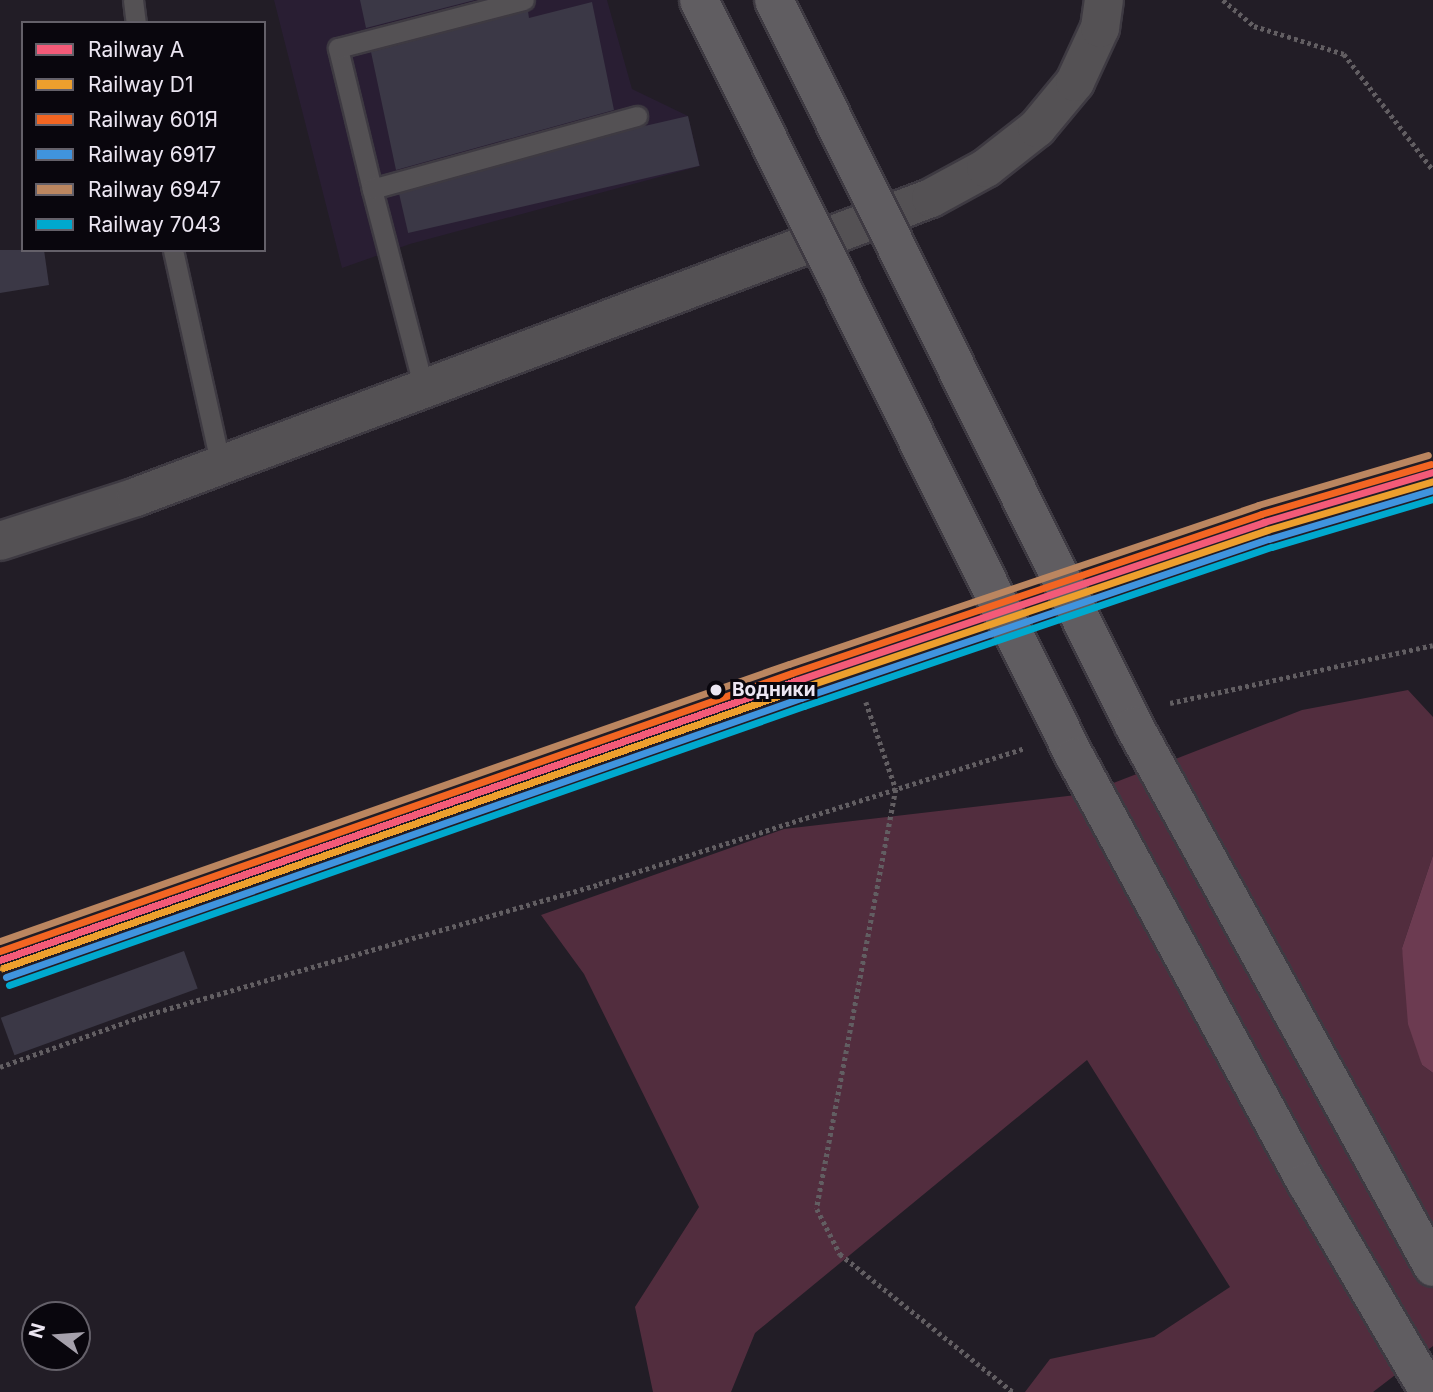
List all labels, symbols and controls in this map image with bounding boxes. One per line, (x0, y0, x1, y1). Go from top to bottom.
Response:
legend (21, 21, 266, 252)
text: Railway A (88, 37, 184, 62)
text: Railway D1 (88, 72, 193, 97)
text: Railway 601Я (88, 107, 218, 132)
text: Railway 6917 (88, 142, 216, 167)
text: Railway 6947 (88, 177, 221, 202)
text: Railway 7043 (88, 212, 221, 237)
place label: Водники (732, 679, 815, 701)
marker: Водники (706, 680, 726, 700)
north arrow (21, 1301, 91, 1371)
text: N (24, 1321, 50, 1341)

